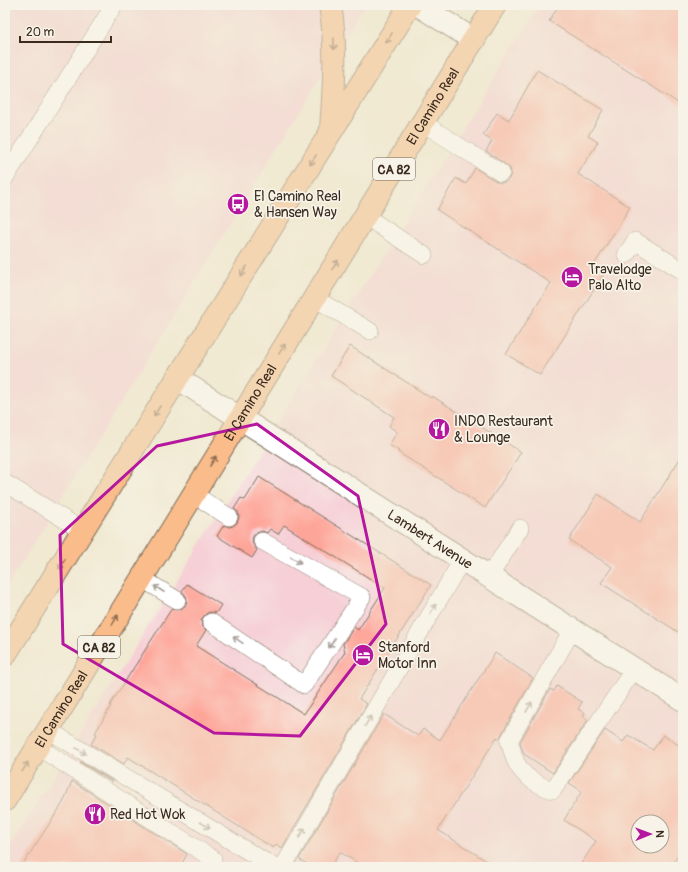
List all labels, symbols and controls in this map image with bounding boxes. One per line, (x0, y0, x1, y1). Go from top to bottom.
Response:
scale bar (20, 18, 111, 44)
text: 20 m (26, 25, 55, 40)
one-way arrow (385, 32, 393, 44)
one-way arrow (330, 37, 338, 50)
street label: El Camino Real (403, 65, 463, 148)
one-way arrow (309, 155, 318, 166)
road number: CA 82 (373, 158, 415, 180)
place label: El Camino Real & Hansen Way (254, 188, 341, 221)
bus stop icon: El Camino Real & Hansen Way (225, 191, 251, 217)
one-way arrow (331, 259, 339, 271)
place label: Travelodge Palo Alto (588, 261, 652, 294)
hotel icon: Travelodge Palo Alto (559, 264, 585, 290)
one-way arrow (240, 265, 248, 277)
one-way arrow (279, 343, 287, 355)
street label: El Camino Real (220, 361, 281, 444)
one-way arrow (152, 405, 160, 417)
place label: INDO Restaurant & Lounge (454, 413, 553, 446)
restaurant icon: INDO Restaurant & Lounge (426, 416, 452, 442)
one-way arrow (210, 455, 218, 467)
street label: Lambert Avenue (384, 506, 476, 573)
one-way arrow (290, 556, 302, 564)
one-way arrow (57, 558, 66, 569)
one-way arrow (153, 585, 165, 593)
one-way arrow (430, 603, 438, 615)
one-way arrow (112, 614, 120, 626)
road number: CA 82 (78, 636, 120, 658)
one-way arrow (233, 636, 244, 644)
one-way arrow (327, 637, 335, 649)
place label: Stanford Motor Inn (378, 639, 437, 672)
hotel icon: Stanford Motor Inn (350, 642, 376, 668)
street label: El Camino Real (31, 668, 92, 751)
one-way arrow (525, 701, 533, 713)
one-way arrow (364, 715, 372, 727)
one-way arrow (75, 747, 87, 755)
one-way arrow (22, 761, 30, 773)
restaurant icon: Red Hot Wok (82, 801, 108, 827)
place label: Red Hot Wok (110, 806, 185, 823)
north arrow (630, 814, 670, 854)
one-way arrow (199, 822, 211, 830)
one-way arrow (299, 827, 307, 839)
text: N (653, 830, 666, 838)

